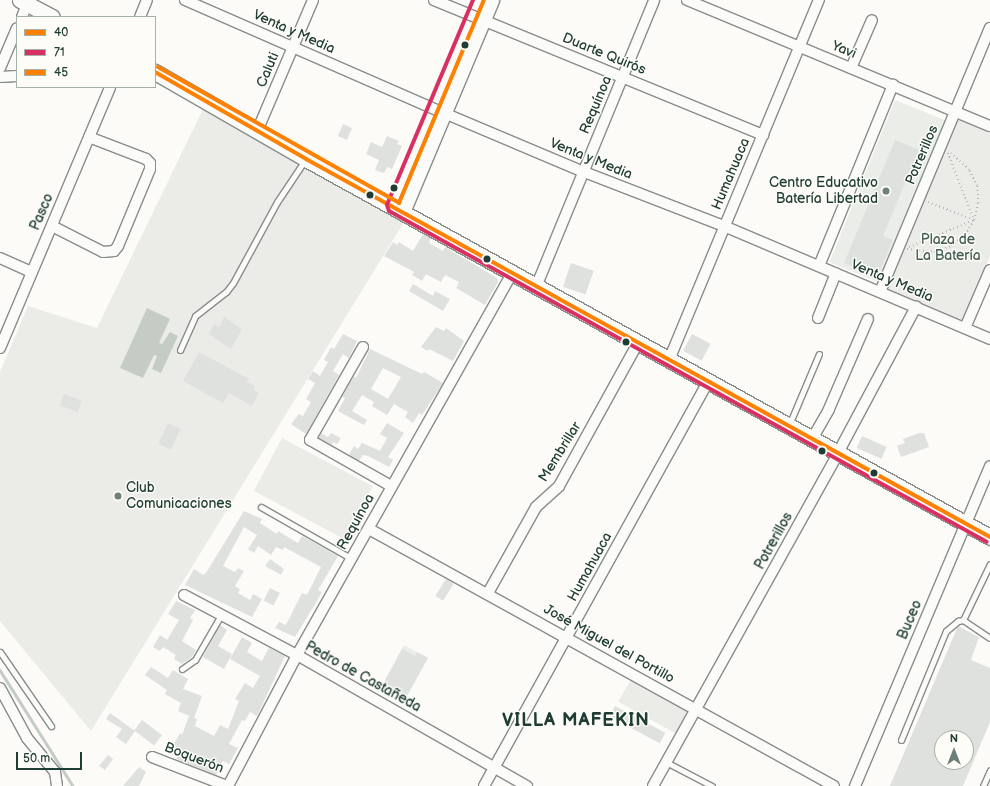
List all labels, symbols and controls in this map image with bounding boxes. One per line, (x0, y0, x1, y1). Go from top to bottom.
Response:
street label: Venta y Media (250, 6, 338, 58)
legend (16, 16, 156, 88)
text: 40 (54, 25, 68, 40)
street label: Duarte Quirós (560, 30, 648, 78)
street label: Yavi (829, 38, 859, 62)
unlabelled marker (460, 40, 470, 50)
text: 71 (54, 45, 65, 60)
street label: Caluti (253, 50, 283, 90)
text: 45 (54, 65, 68, 80)
street label: Requínoa (576, 73, 616, 137)
street label: Potrerillos (902, 123, 942, 187)
street label: Venta y Media (547, 135, 635, 183)
street label: Humahuaca (708, 136, 754, 212)
place label: Centro Educativo Batería Libertad (769, 175, 878, 208)
unlabelled marker (389, 183, 399, 193)
marker: Centro Educativo Batería Libertad (881, 186, 891, 196)
unlabelled marker (365, 190, 375, 200)
street label: Pasco (27, 191, 57, 233)
park label: Plaza de La Batería (915, 232, 981, 264)
unlabelled marker (482, 254, 492, 264)
street label: Venta y Media (848, 256, 936, 306)
unlabelled marker (621, 337, 631, 347)
street label: Membrillar (535, 419, 585, 485)
unlabelled marker (817, 446, 827, 456)
unlabelled marker (869, 468, 879, 478)
place label: Club Comunicaciones (126, 480, 232, 512)
marker: Club Comunicaciones (113, 491, 123, 501)
street label: Requínoa (334, 491, 378, 553)
street label: Potrerillos (751, 509, 797, 573)
street label: Humahuaca (564, 530, 616, 604)
street label: Buceo (894, 598, 926, 642)
street label: José Miguel del Portillo (541, 601, 677, 687)
street label: Pedro de Castañeda (302, 638, 424, 716)
district label: VILLA MAFEKIN (502, 710, 650, 732)
north arrow (934, 730, 974, 770)
text: N (950, 732, 958, 745)
street label: Boquerón (162, 739, 226, 777)
scale bar (18, 744, 84, 770)
text: 50 m (23, 751, 50, 766)

